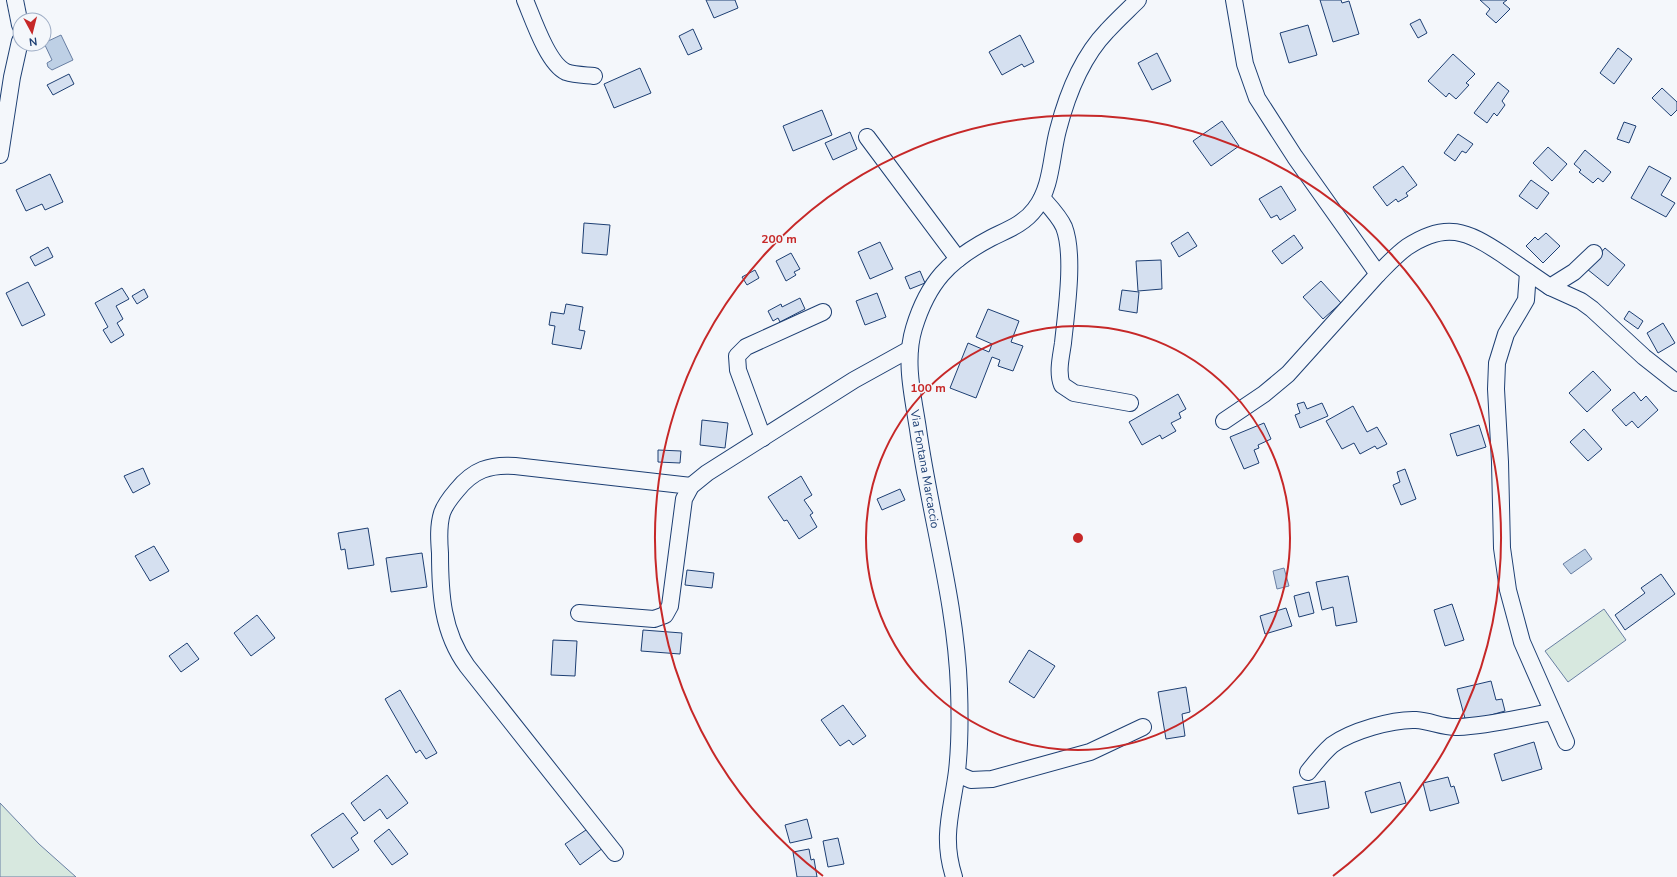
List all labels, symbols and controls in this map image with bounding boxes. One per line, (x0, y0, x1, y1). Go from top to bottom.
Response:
north arrow (12, 12, 52, 52)
text: N (28, 33, 38, 49)
text: 200 m (761, 231, 797, 247)
text: 100 m (910, 380, 946, 396)
street label: Via Fontana Marcaccio (907, 407, 943, 530)
centre of rings (1071, 531, 1085, 545)

